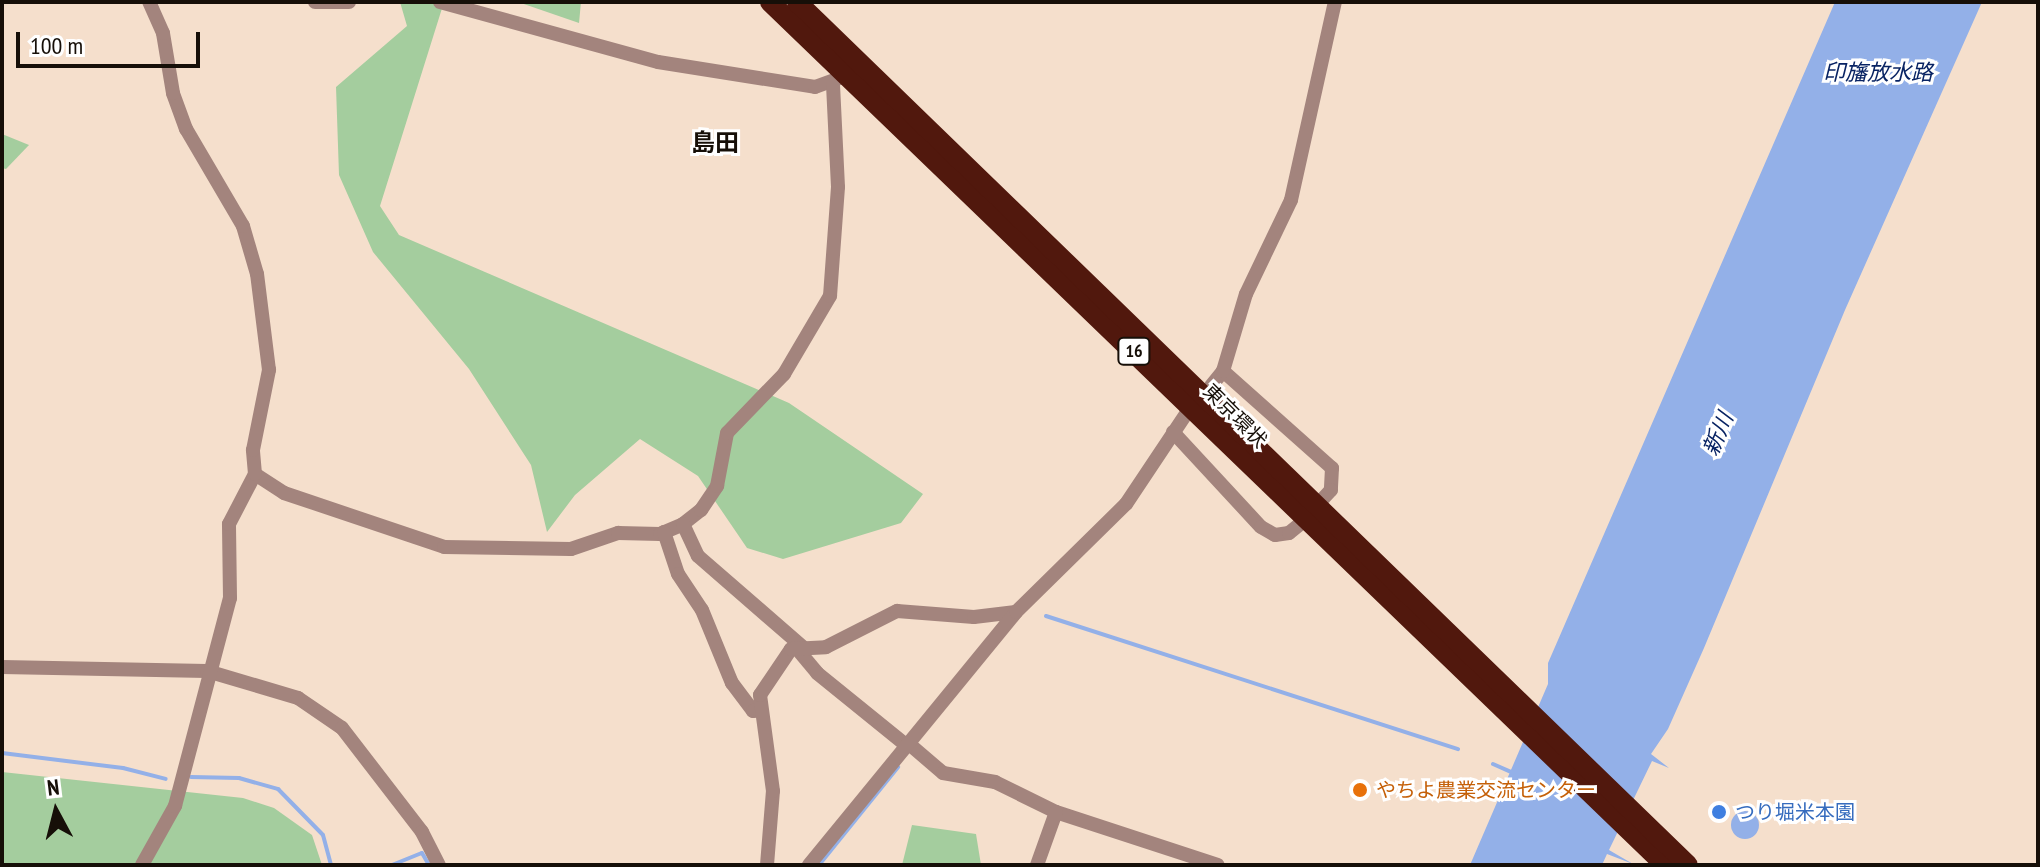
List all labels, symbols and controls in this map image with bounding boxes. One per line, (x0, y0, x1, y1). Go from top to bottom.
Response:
scale bar (20, 16, 204, 66)
text: 100 m (30, 30, 83, 61)
water label: 印旛放水路 (1823, 60, 1933, 86)
district label: 島田 (691, 129, 739, 157)
road number: 16 (1116, 337, 1152, 365)
street label: 東京環状 (1198, 379, 1272, 453)
water label: 新川 (1697, 409, 1739, 459)
north arrow (16, 771, 96, 851)
text: N (45, 773, 61, 802)
place label: やちよ農業交流センター (1376, 778, 1596, 802)
marker: やちよ農業交流センター (1351, 781, 1369, 799)
place label: つり堀米本園 (1735, 800, 1855, 824)
marker: つり堀米本園 (1710, 803, 1728, 821)

